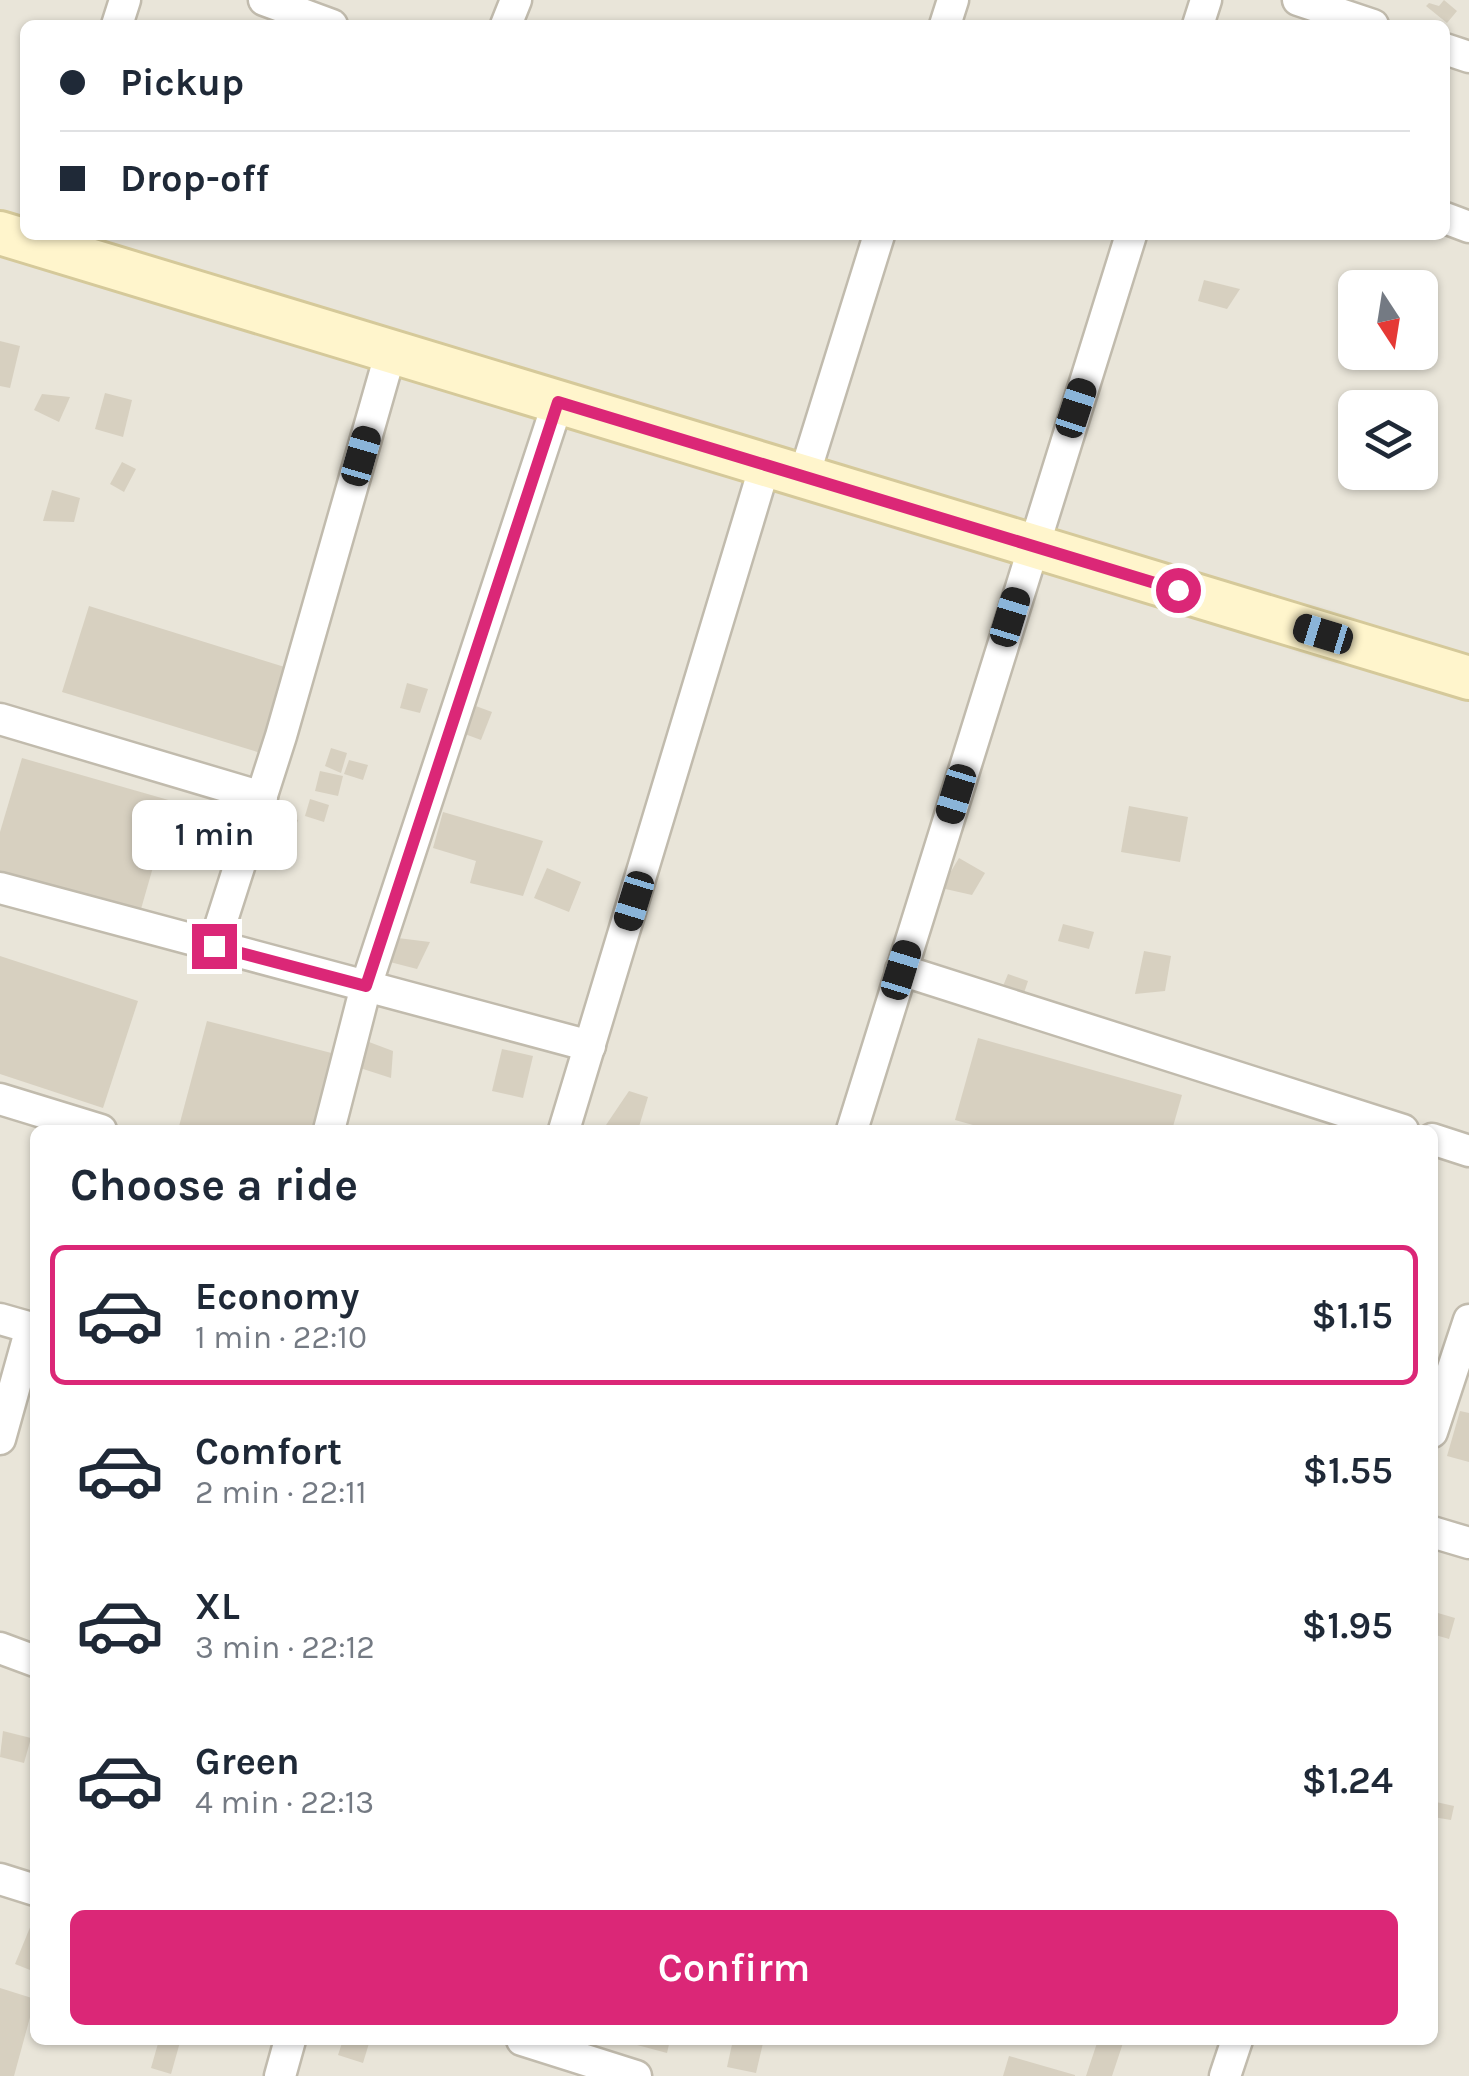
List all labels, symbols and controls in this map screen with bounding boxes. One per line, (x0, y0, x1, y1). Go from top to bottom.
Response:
text: Pickup (120, 60, 244, 105)
text: Drop-off (120, 156, 269, 201)
north arrow (1338, 270, 1438, 370)
map controls (1338, 270, 1438, 490)
car (1052, 375, 1100, 441)
button: layers (1338, 390, 1438, 490)
car (338, 423, 384, 489)
route start (1156, 568, 1201, 613)
car (987, 584, 1033, 650)
car (1290, 611, 1356, 657)
car (933, 761, 979, 827)
callout: 1 min (132, 801, 296, 871)
text: 1 min (175, 816, 254, 853)
car (611, 868, 657, 934)
route end (192, 924, 237, 969)
car (878, 937, 924, 1003)
text: Choose a ride (70, 1159, 358, 1211)
icon: car (75, 1270, 165, 1360)
text: Economy (195, 1274, 359, 1319)
text: $1.15 (1311, 1293, 1393, 1338)
text: 1 min · 22:10 (195, 1319, 367, 1356)
icon: car (75, 1425, 165, 1515)
text: Comfort (195, 1429, 342, 1474)
text: $1.55 (1303, 1448, 1393, 1493)
text: 2 min · 22:11 (195, 1474, 366, 1511)
icon: car (75, 1580, 165, 1670)
text: XL (195, 1584, 240, 1629)
text: $1.95 (1302, 1603, 1393, 1648)
text: 3 min · 22:12 (195, 1629, 375, 1666)
icon: car (75, 1735, 165, 1825)
text: Green (195, 1739, 300, 1784)
text: $1.24 (1301, 1758, 1393, 1803)
text: 4 min · 22:13 (195, 1784, 374, 1821)
button: Confirm (70, 1910, 1398, 2025)

